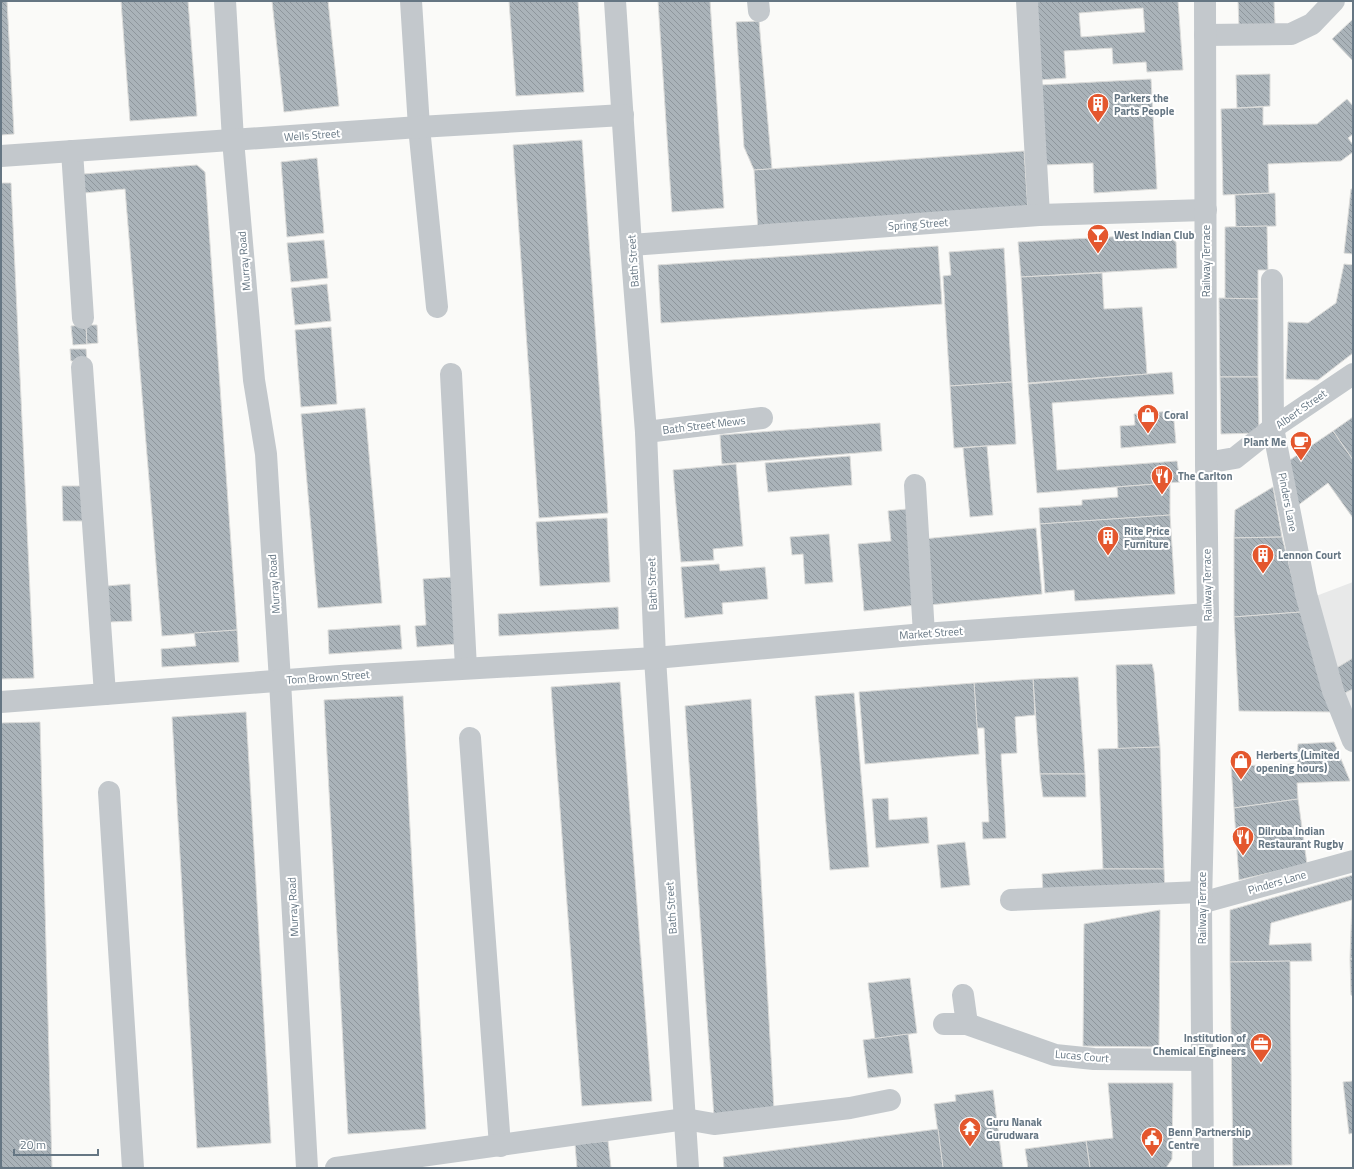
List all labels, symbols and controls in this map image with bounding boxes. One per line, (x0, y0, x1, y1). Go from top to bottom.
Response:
place label: Parkers the Parts People (1114, 90, 1175, 119)
building icon: Parkers the Parts People (1085, 91, 1111, 124)
street label: Wells Street (283, 125, 341, 145)
street label: Spring Street (887, 214, 949, 234)
bar icon: West Indian Club (1085, 222, 1111, 255)
street label: Railway Terrace (1198, 224, 1214, 297)
place label: West Indian Club (1114, 227, 1195, 243)
street label: Murray Road (233, 230, 255, 291)
street label: Bath Street (623, 234, 643, 288)
street label: Albert Street (1272, 385, 1330, 432)
shop icon: Coral (1135, 402, 1161, 435)
place label: Coral (1164, 407, 1188, 423)
street label: Bath Street Mews (662, 412, 746, 438)
cafe icon: Plant Me (1288, 429, 1314, 462)
place label: Plant Me (1243, 434, 1286, 450)
restaurant icon: The Carlton (1149, 463, 1175, 496)
place label: The Carlton (1178, 468, 1233, 484)
street label: Pinders Lane (1274, 471, 1302, 533)
place label: Rite Price Furniture (1124, 523, 1170, 552)
building icon: Rite Price Furniture (1095, 524, 1121, 557)
building icon: Lennon Court (1250, 542, 1276, 575)
place label: Lennon Court (1278, 547, 1341, 563)
street label: Railway Terrace (1198, 548, 1216, 621)
street label: Murray Road (264, 553, 284, 614)
street label: Bath Street (643, 557, 661, 611)
street label: Market Street (899, 623, 964, 643)
street label: Tom Brown Street (286, 666, 370, 688)
place label: Herberts (Limited opening hours) (1256, 747, 1340, 776)
shop icon: Herberts (Limited opening hours) (1228, 748, 1254, 781)
place label: Dilruba Indian Restaurant Rugby (1258, 823, 1344, 852)
restaurant icon: Dilruba Indian Restaurant Rugby (1230, 824, 1256, 857)
street label: Pinders Lane (1246, 866, 1308, 898)
street label: Railway Terrace (1194, 871, 1210, 944)
street label: Murray Road (283, 877, 303, 937)
street label: Bath Street (661, 881, 681, 935)
place label: Institution of Chemical Engineers (1153, 1030, 1246, 1059)
office icon: Institution of Chemical Engineers (1248, 1031, 1274, 1064)
street label: Lucas Court (1054, 1046, 1110, 1066)
place label: Guru Nanak Gurudwara (986, 1114, 1042, 1143)
temple icon: Guru Nanak Gurudwara (957, 1115, 983, 1148)
place label: Benn Partnership Centre (1168, 1124, 1251, 1153)
public building icon: Benn Partnership Centre (1139, 1125, 1165, 1158)
scale bar (14, 1131, 98, 1157)
text: 20 m (20, 1135, 46, 1154)

